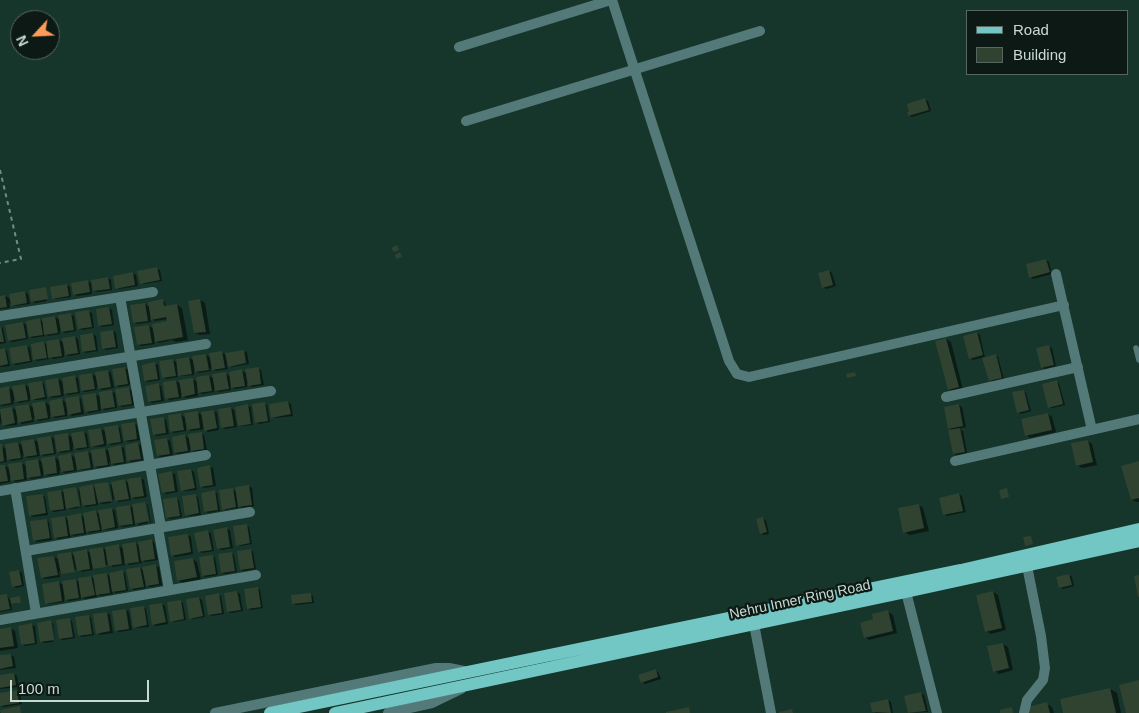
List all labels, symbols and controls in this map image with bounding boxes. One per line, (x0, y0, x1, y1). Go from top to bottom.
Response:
north arrow (10, 10, 60, 60)
legend (966, 10, 1129, 75)
text: Road (1013, 21, 1049, 38)
text: N (13, 33, 32, 49)
text: Building (1013, 46, 1066, 63)
street label: Nehru Inner Ring Road (728, 577, 872, 623)
scale bar (12, 670, 151, 702)
text: 100 m (18, 680, 60, 697)

